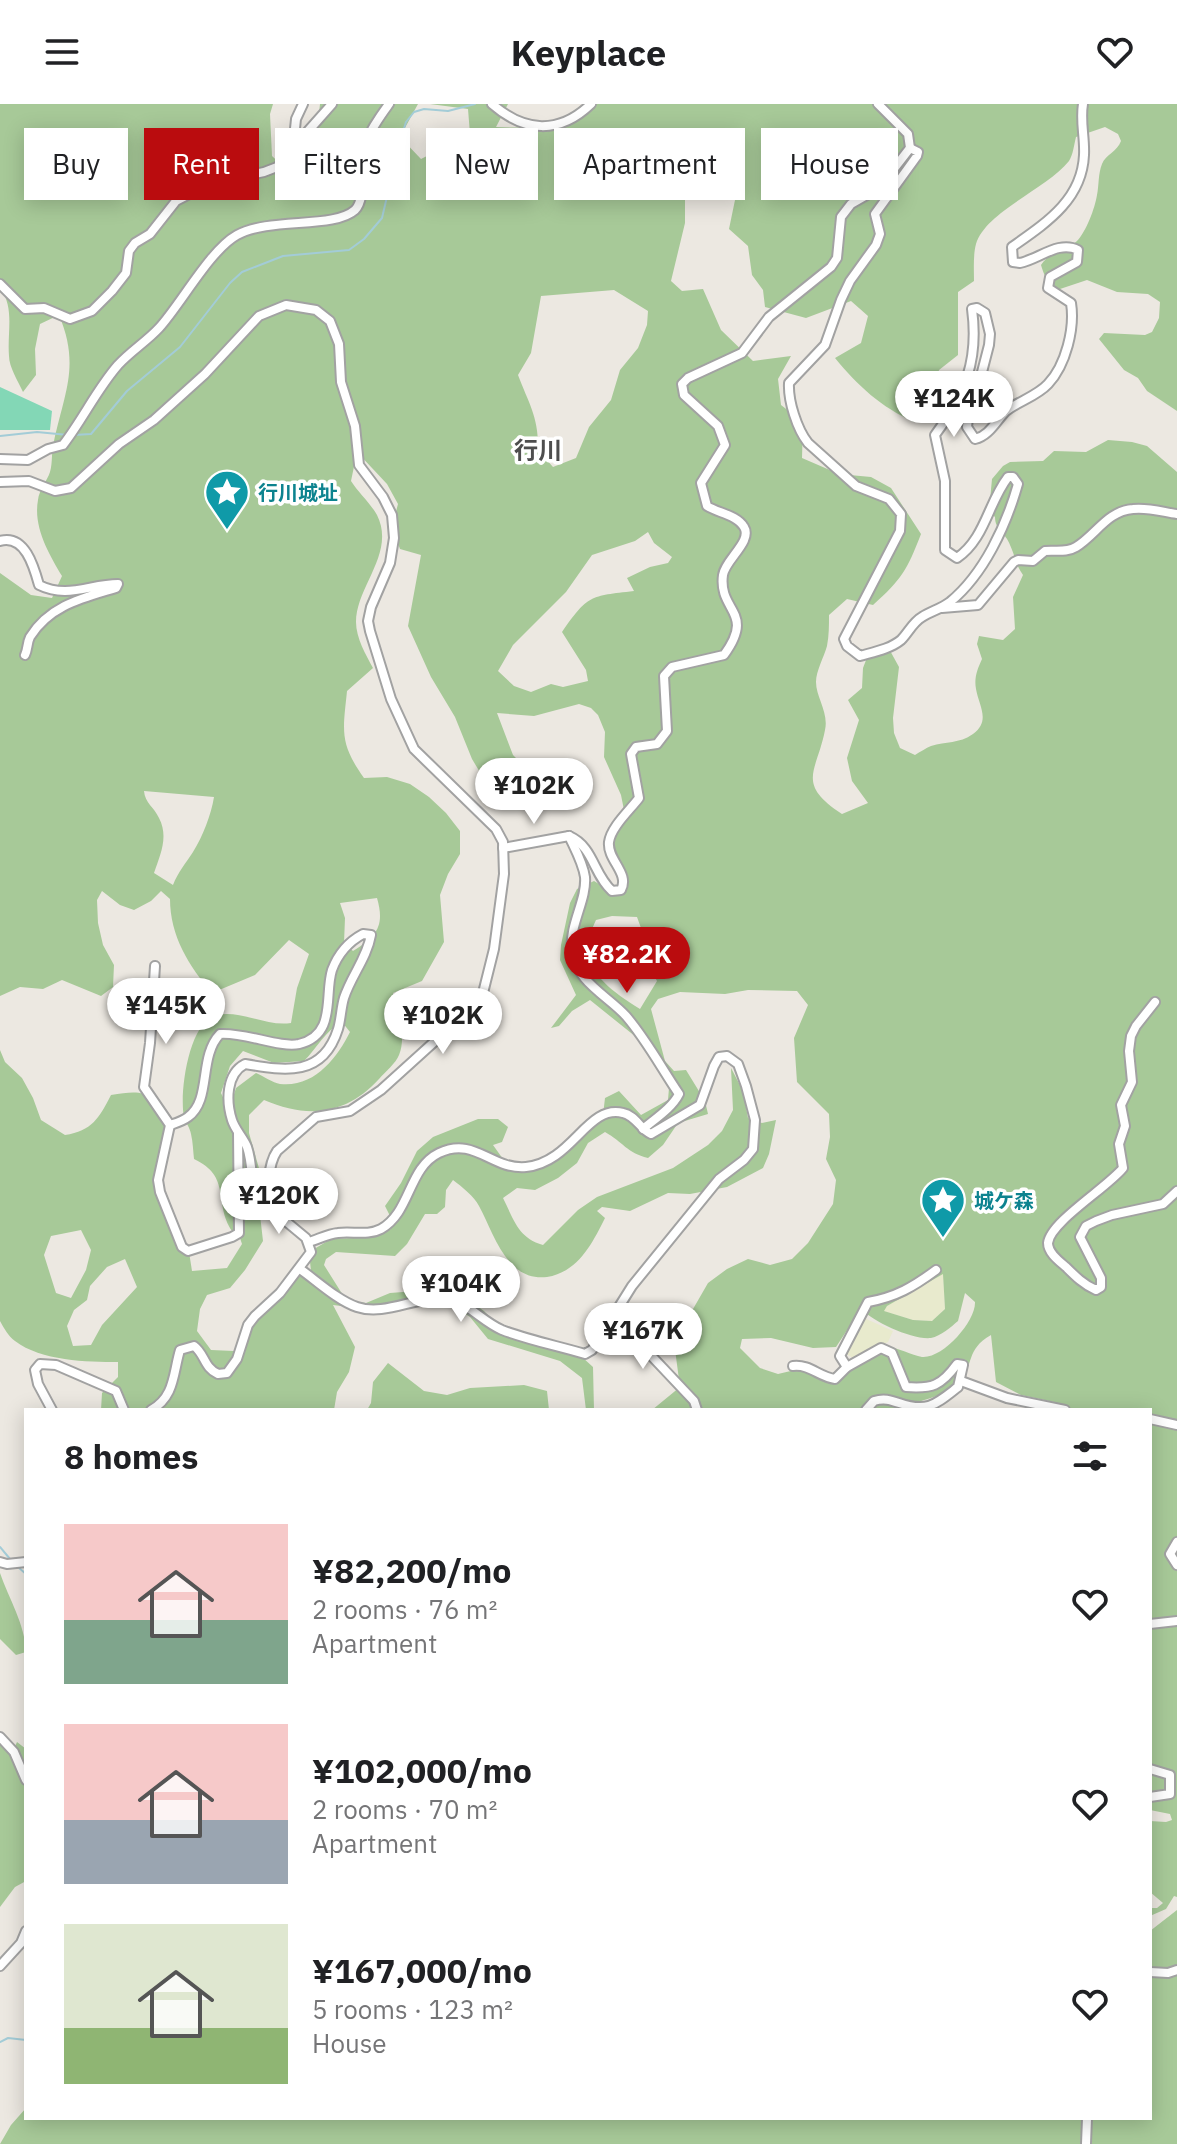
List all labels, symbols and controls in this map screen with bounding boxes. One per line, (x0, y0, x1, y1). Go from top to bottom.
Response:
text: Keyplace (511, 29, 666, 76)
icon: menu (40, 30, 84, 74)
icon: heart (1093, 30, 1137, 74)
chip: Buy (24, 128, 128, 200)
chip: Rent (144, 128, 259, 200)
chip: Filters (275, 128, 410, 200)
chip: New (426, 128, 538, 200)
chip: Apartment (554, 128, 745, 200)
chip: House (761, 128, 898, 200)
pin: ¥124K (898, 371, 1010, 439)
text: ¥124K (913, 380, 995, 414)
district label: 行川 (514, 434, 562, 466)
place icon: 行川城址 (203, 468, 251, 531)
place label: 行川城址 (258, 479, 338, 506)
pin: ¥102K (478, 758, 590, 826)
text: ¥102K (493, 767, 575, 801)
pin: ¥82.2K (562, 927, 692, 995)
text: ¥82.2K (582, 936, 672, 970)
pin: ¥145K (110, 978, 222, 1046)
text: ¥145K (125, 987, 207, 1021)
pin: ¥102K (387, 988, 499, 1056)
text: ¥102K (402, 997, 484, 1031)
pin: ¥120K (223, 1168, 335, 1236)
place icon: 城ケ森 (919, 1176, 967, 1239)
text: ¥120K (238, 1177, 320, 1211)
place label: 城ケ森 (974, 1187, 1034, 1214)
pin: ¥104K (405, 1256, 517, 1324)
text: ¥104K (420, 1265, 502, 1299)
pin: ¥167K (587, 1303, 699, 1371)
text: ¥167K (602, 1312, 684, 1346)
text: 8 homes (64, 1434, 199, 1478)
icon: filters (1068, 1434, 1112, 1478)
text: ¥82,200/mo (312, 1548, 512, 1592)
icon: home (128, 1556, 224, 1652)
icon: heart (1068, 1582, 1112, 1626)
text: 2 rooms · 76 m² (312, 1592, 497, 1626)
text: Apartment (312, 1626, 437, 1660)
text: ¥102,000/mo (312, 1748, 532, 1792)
icon: home (128, 1756, 224, 1852)
icon: heart (1068, 1782, 1112, 1826)
text: 2 rooms · 70 m² (312, 1792, 497, 1826)
text: Apartment (312, 1826, 437, 1860)
text: ¥167,000/mo (312, 1948, 532, 1992)
icon: home (128, 1956, 224, 2052)
icon: heart (1068, 1982, 1112, 2026)
text: 5 rooms · 123 m² (312, 1992, 513, 2026)
text: House (312, 2026, 387, 2060)

